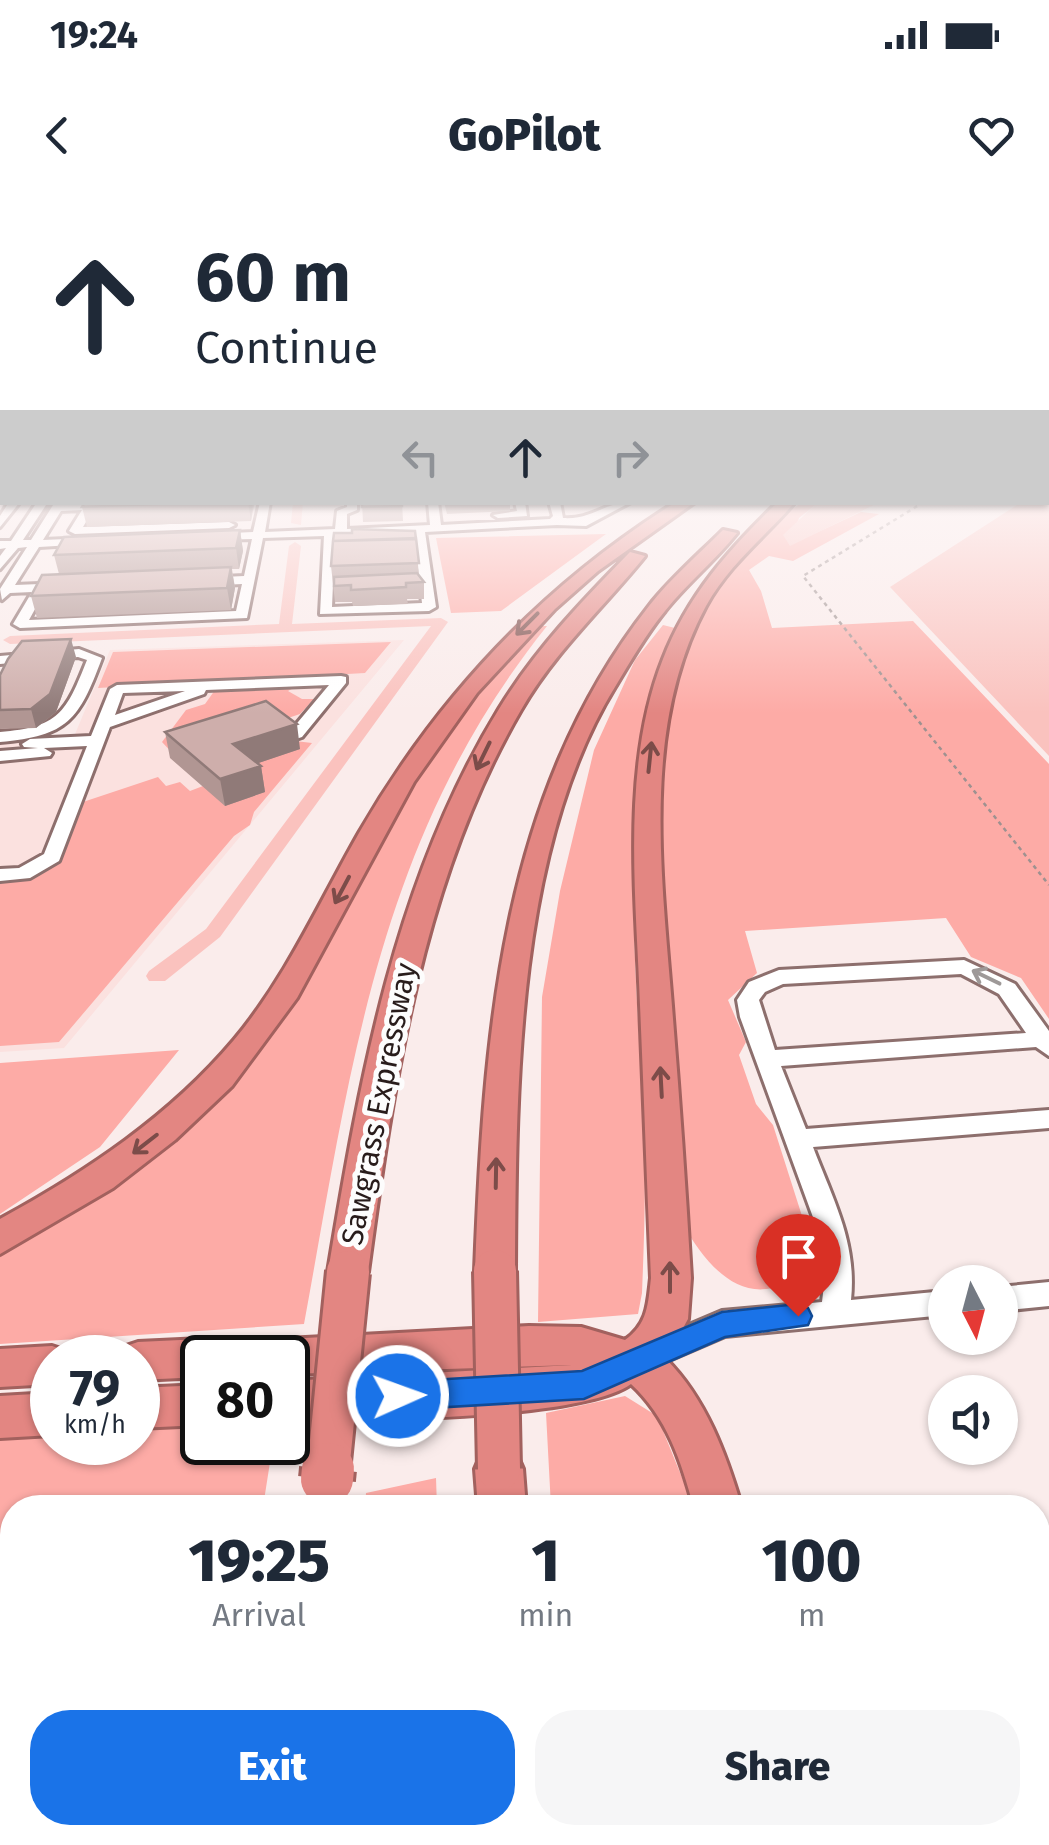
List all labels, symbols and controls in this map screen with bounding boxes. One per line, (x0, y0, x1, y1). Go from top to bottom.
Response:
text: 19:24 (50, 12, 138, 58)
icon: back (30, 108, 85, 163)
text: GoPilot (448, 108, 601, 162)
icon: heart (964, 108, 1019, 163)
text: 60 m (195, 236, 351, 320)
icon: ahead (30, 240, 160, 370)
text: Continue (195, 321, 378, 375)
icon: left (393, 430, 448, 485)
icon: ahead (498, 430, 553, 485)
icon: right (603, 430, 658, 485)
one-way arrow (515, 611, 539, 635)
one-way arrow (473, 741, 492, 770)
one-way arrow (641, 742, 660, 774)
one-way arrow (332, 874, 352, 904)
street label: Sawgrass Expressway (334, 960, 424, 1248)
one-way arrow (971, 967, 1001, 986)
one-way arrow (651, 1066, 670, 1098)
one-way arrow (133, 1133, 159, 1155)
one-way arrow (487, 1158, 506, 1190)
pin (756, 1214, 841, 1317)
icon: arrive (771, 1229, 826, 1284)
one-way arrow (660, 1262, 680, 1294)
north arrow (928, 1265, 1018, 1355)
map controls (928, 1265, 1018, 1465)
speed limit sign: 80 (180, 1335, 310, 1465)
position arrow (346, 1344, 450, 1448)
text: 79 (70, 1358, 120, 1418)
button: sound (928, 1375, 1018, 1465)
text: km/h (64, 1410, 126, 1440)
text: 19:25 (188, 1525, 330, 1597)
text: 1 (532, 1525, 560, 1597)
text: 100 (762, 1525, 862, 1597)
text: Arrival (212, 1596, 306, 1634)
text: min (518, 1596, 573, 1634)
text: m (798, 1596, 825, 1634)
button: Exit (30, 1710, 515, 1825)
button: Share (535, 1710, 1020, 1825)

